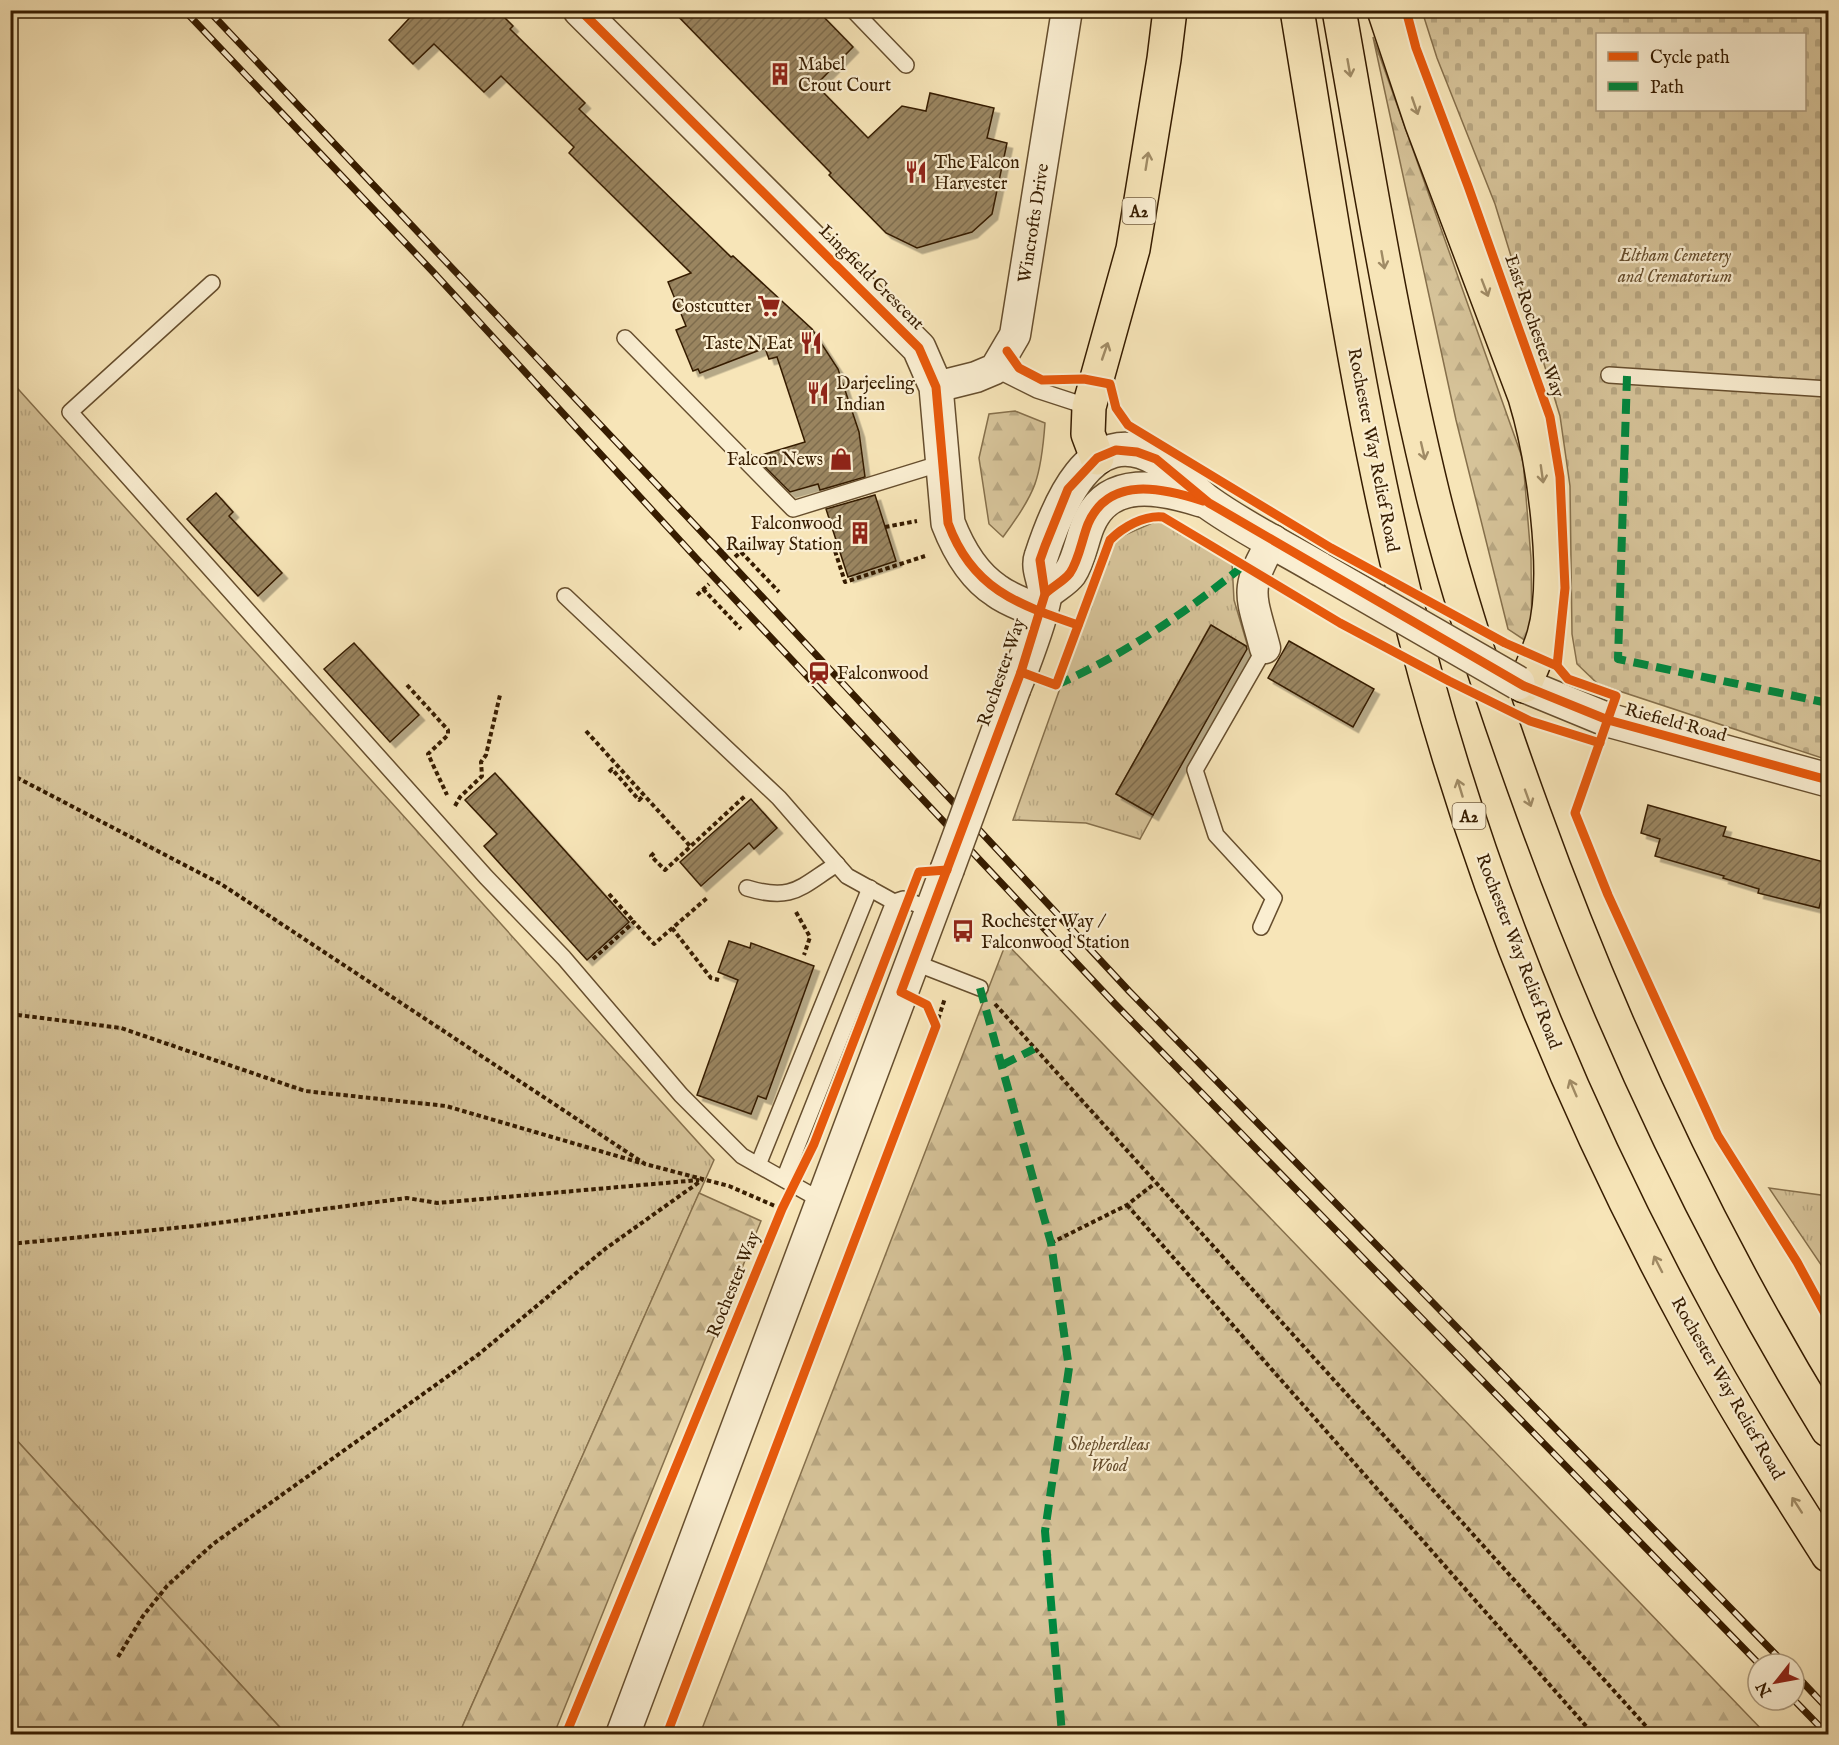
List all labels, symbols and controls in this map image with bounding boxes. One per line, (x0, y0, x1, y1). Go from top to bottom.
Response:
legend (1596, 33, 1806, 111)
text: Cycle path (1650, 47, 1730, 70)
place label: Mabel Crout Court (798, 54, 891, 98)
one-way arrow (1344, 58, 1355, 77)
building icon: Mabel Crout Court (767, 61, 793, 87)
text: Path (1650, 77, 1684, 100)
one-way arrow (1411, 96, 1422, 115)
one-way arrow (1142, 151, 1153, 171)
place label: The Falcon Harvester (934, 152, 1020, 196)
restaurant icon: The Falcon Harvester (903, 159, 929, 185)
street label: Wincrofts Drive (1014, 162, 1055, 285)
road number: A2 (1122, 198, 1156, 224)
street label: Lingfield Crescent (813, 220, 929, 336)
park label: Eltham Cemetery and Crematorium (1617, 245, 1732, 289)
one-way arrow (1378, 250, 1389, 269)
street label: East Rochester Way (1498, 252, 1569, 401)
one-way arrow (1480, 278, 1491, 297)
supermarket icon: Costcutter (756, 293, 782, 319)
place label: Costcutter (672, 296, 751, 319)
restaurant icon: Taste N Eat (798, 330, 824, 356)
place label: Taste N Eat (703, 333, 793, 356)
one-way arrow (1100, 342, 1111, 361)
street label: Rochester Way Relief Road (1341, 346, 1404, 555)
place label: Darjeeling Indian (836, 373, 915, 417)
restaurant icon: Darjeeling Indian (805, 380, 831, 406)
one-way arrow (1418, 441, 1430, 460)
shop icon: Falcon News (828, 446, 854, 472)
place label: Falcon News (727, 449, 823, 472)
one-way arrow (1536, 464, 1547, 483)
place label: Falconwood Railway Station (726, 513, 842, 557)
building icon: Falconwood Railway Station (847, 520, 873, 546)
street label: Rochester Way (973, 615, 1032, 729)
station icon: Falconwood (806, 660, 832, 686)
place label: Falconwood (837, 663, 929, 686)
street label: Riefield Road (1622, 699, 1729, 748)
one-way arrow (1454, 779, 1465, 798)
one-way arrow (1523, 788, 1534, 807)
road number: A2 (1452, 803, 1486, 829)
street label: Rochester Way Relief Road (1470, 851, 1566, 1053)
place label: Rochester Way / Falconwood Station (981, 911, 1130, 955)
bus stop icon: Rochester Way / Falconwood Station (950, 918, 976, 944)
one-way arrow (1567, 1079, 1578, 1098)
street label: Rochester Way (703, 1228, 766, 1341)
one-way arrow (1651, 1255, 1663, 1273)
street label: Rochester Way Relief Road (1665, 1293, 1789, 1485)
park label: Shepherdleas Wood (1068, 1434, 1151, 1478)
one-way arrow (1791, 1498, 1803, 1514)
north arrow (1746, 1652, 1806, 1712)
text: N (1753, 1677, 1778, 1701)

